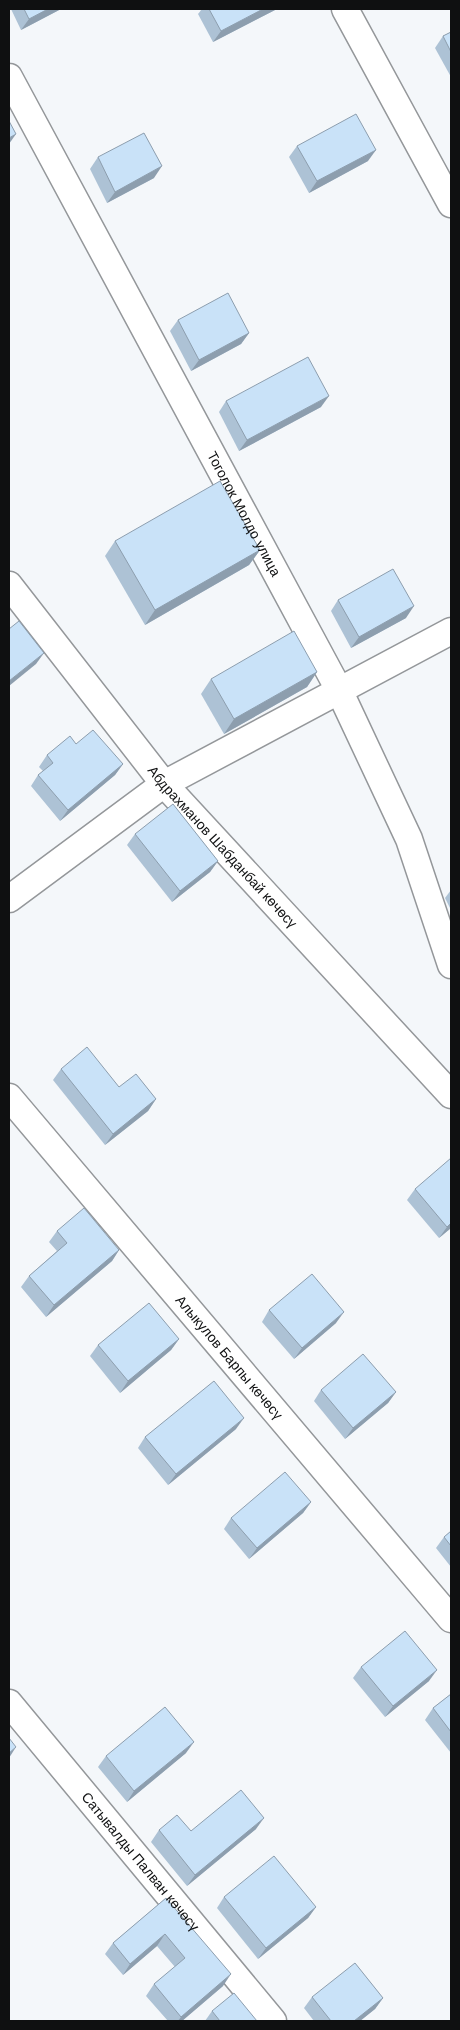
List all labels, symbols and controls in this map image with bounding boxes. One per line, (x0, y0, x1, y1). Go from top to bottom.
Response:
street label: Тоголок Молдо улица (204, 448, 284, 579)
street label: Абдрахманов Шабданбай көчөсү (145, 762, 301, 931)
street label: Алыкулов Барпы көчөсү (172, 1292, 286, 1422)
street label: Сатывалды Палван көчөсү (78, 1789, 203, 1934)

